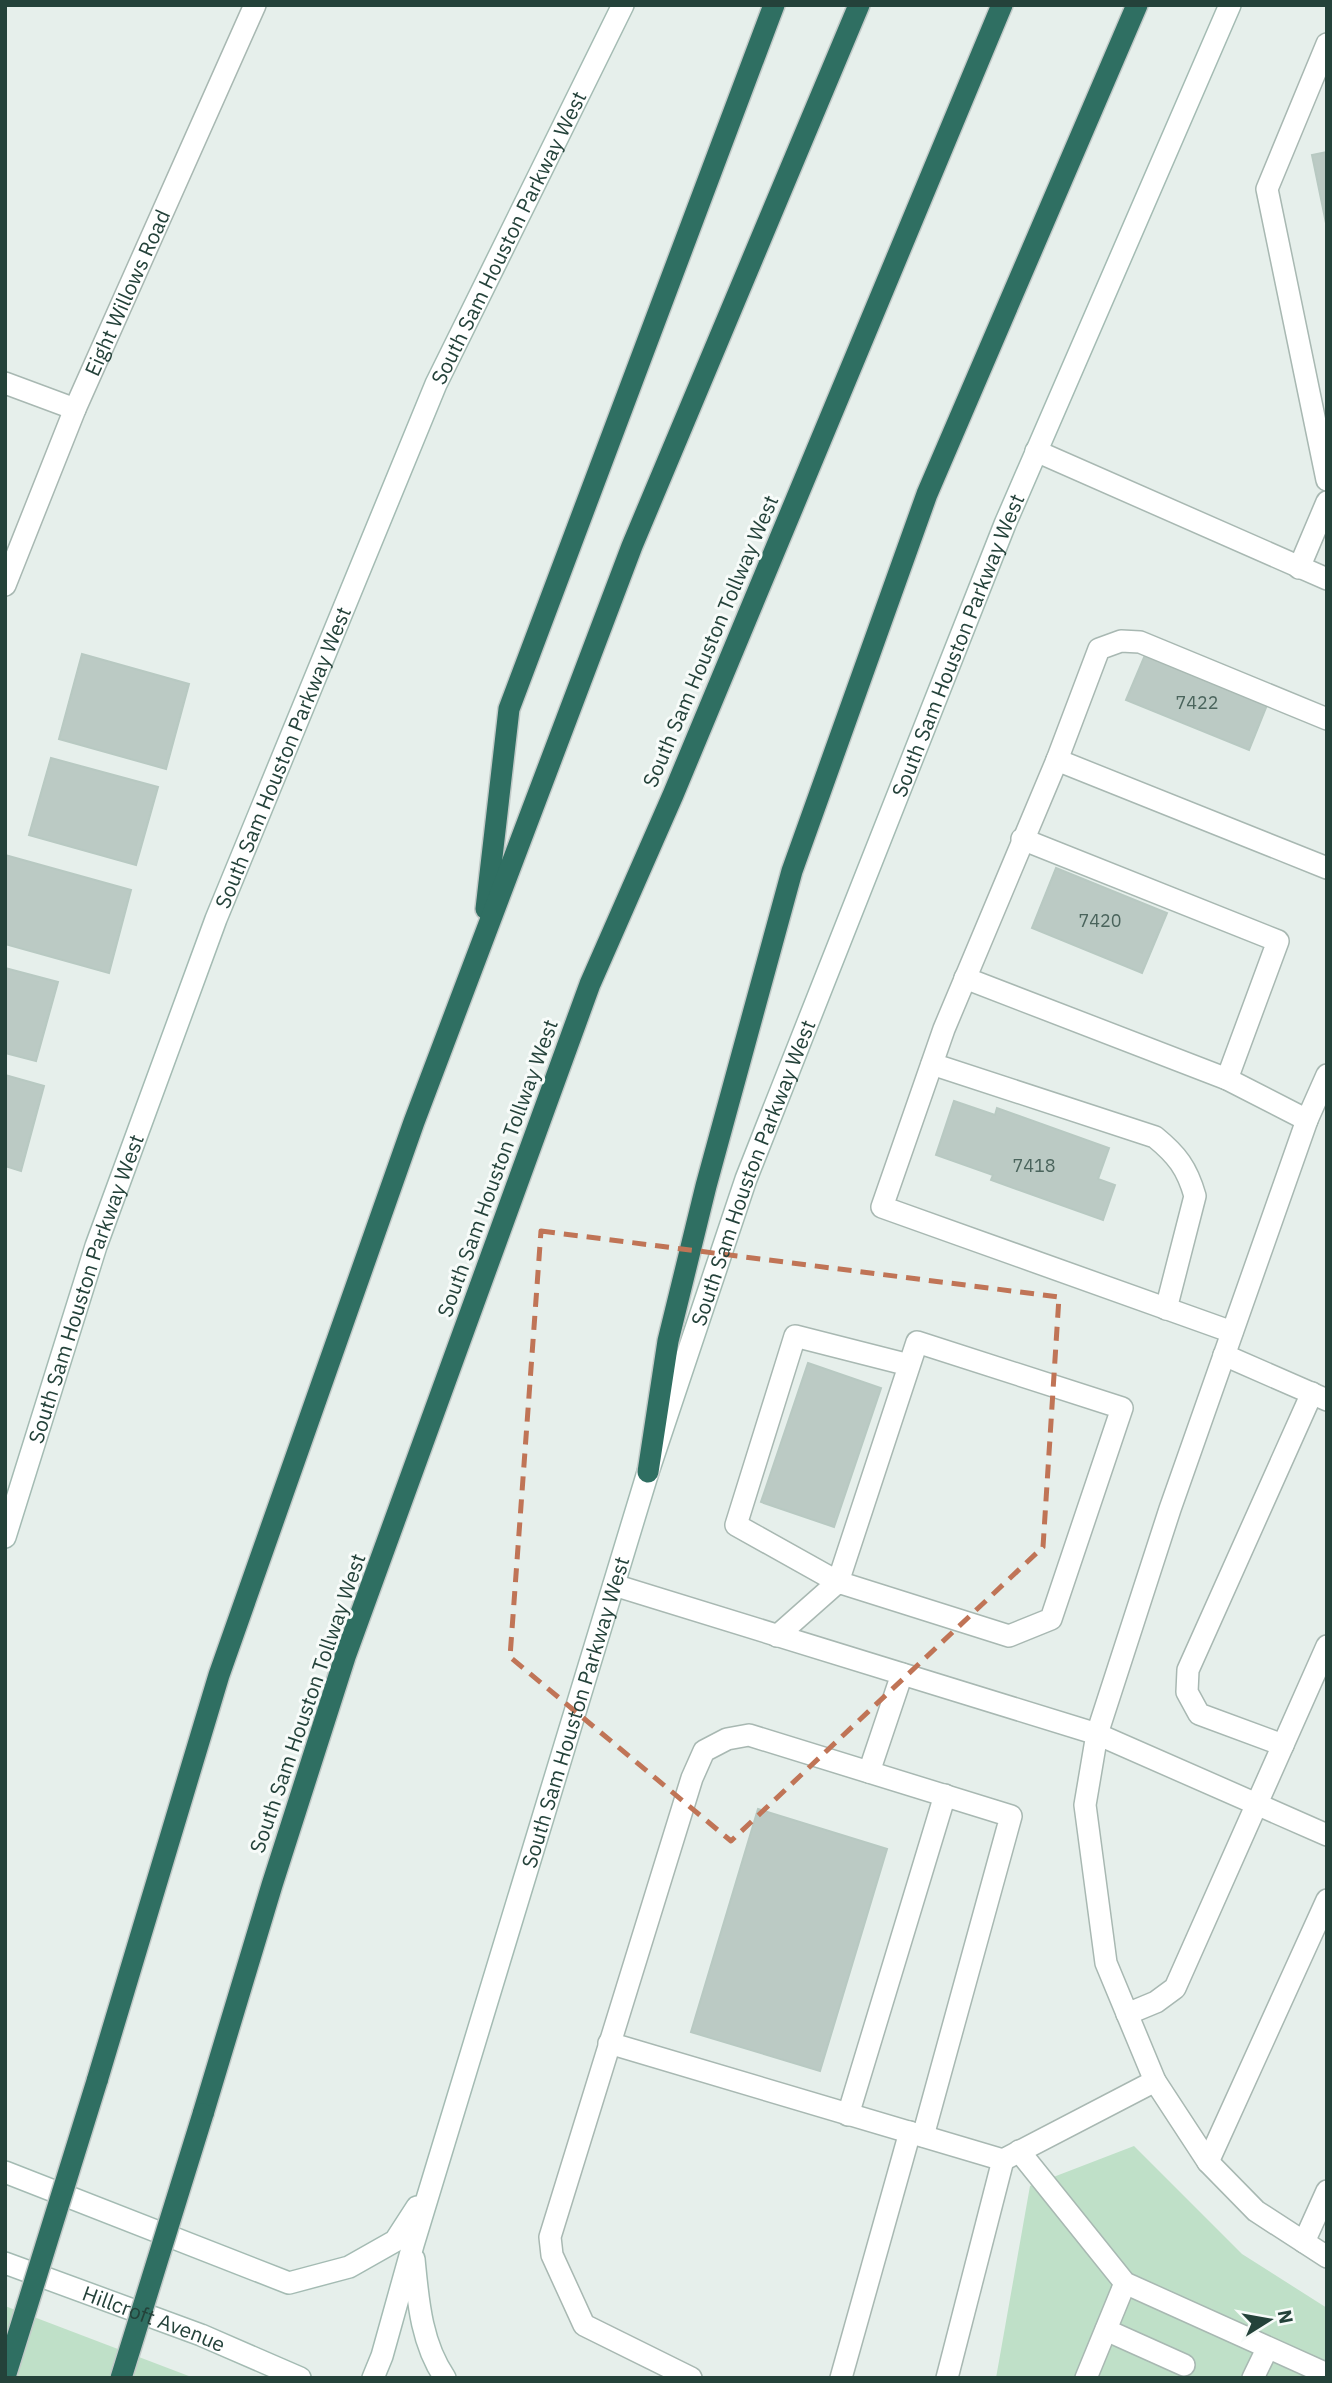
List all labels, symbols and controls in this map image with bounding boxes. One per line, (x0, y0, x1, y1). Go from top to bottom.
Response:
street label: South Sam Houston Parkway West (424, 86, 593, 389)
street label: Eight Willows Road (78, 205, 176, 380)
street label: South Sam Houston Parkway West (885, 489, 1030, 801)
street label: South Sam Houston Tollway West (636, 491, 784, 791)
street label: South Sam Houston Parkway West (208, 602, 357, 913)
house number: 7422 (1175, 691, 1219, 714)
house number: 7420 (1078, 909, 1122, 932)
street label: South Sam Houston Tollway West (430, 1015, 564, 1321)
street label: South Sam Houston Parkway West (684, 1016, 822, 1329)
street label: South Sam Houston Parkway West (21, 1130, 150, 1447)
house number: 7418 (1012, 1154, 1056, 1177)
street label: South Sam Houston Tollway West (243, 1550, 371, 1856)
street label: South Sam Houston Parkway West (514, 1553, 636, 1871)
street label: Hillcroft Avenue (79, 2279, 230, 2358)
north arrow (1234, 2285, 1304, 2355)
text: N (1273, 2308, 1299, 2326)

